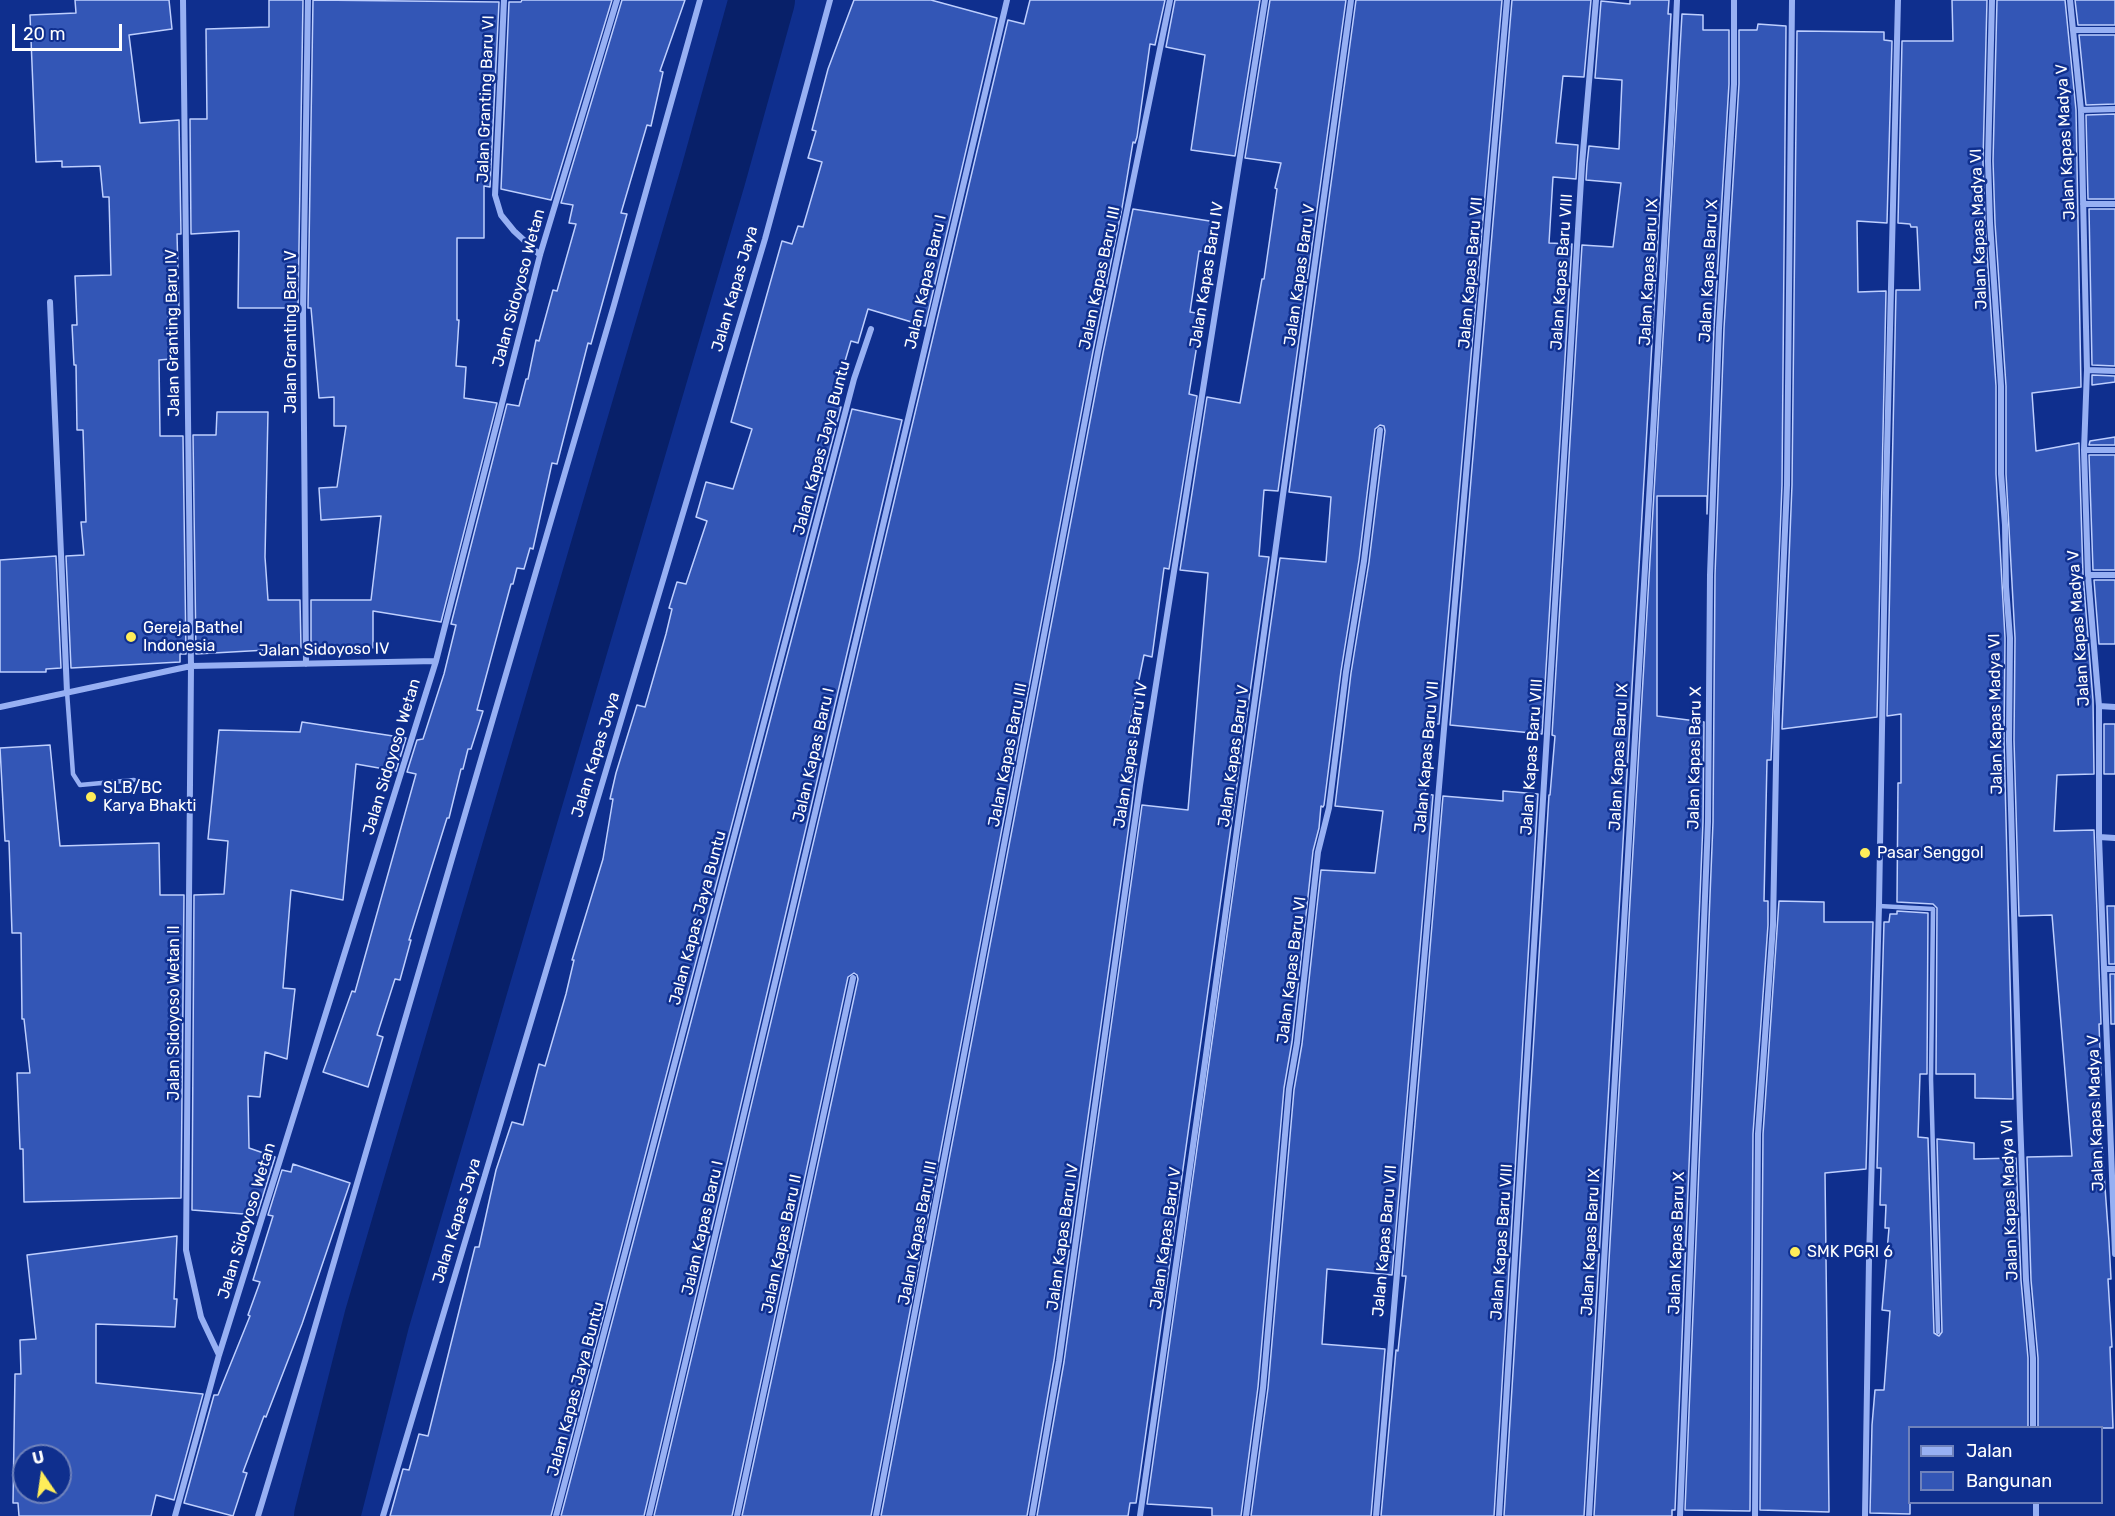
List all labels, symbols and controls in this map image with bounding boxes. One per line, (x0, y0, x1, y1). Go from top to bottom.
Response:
scale bar (15, 12, 124, 50)
street label: Jalan Granting Baru VI (473, 15, 499, 183)
text: 20 m (23, 23, 65, 45)
street label: Jalan Kapas Madya V (2052, 63, 2080, 221)
street label: Jalan Kapas Madya VI (1967, 148, 1991, 310)
street label: Jalan Kapas Baru VIII (1547, 193, 1577, 351)
street label: Jalan Kapas Baru VII (1455, 196, 1487, 350)
street label: Jalan Kapas Baru IX (1636, 198, 1662, 346)
street label: Jalan Kapas Baru X (1696, 199, 1722, 343)
street label: Jalan Kapas Baru IV (1186, 200, 1228, 350)
street label: Jalan Kapas Baru V (1280, 203, 1320, 347)
street label: Jalan Kapas Baru III (1075, 204, 1125, 352)
street label: Jalan Sidoyoso Wetan (489, 207, 549, 369)
street label: Jalan Kapas Baru I (901, 213, 951, 351)
street label: Jalan Kapas Jaya (708, 224, 762, 354)
street label: Jalan Granting Baru IV (162, 249, 184, 417)
street label: Jalan Granting Baru V (281, 250, 301, 414)
street label: Jalan Kapas Jaya Buntu (789, 359, 855, 537)
street label: Jalan Kapas Madya V (2064, 549, 2094, 707)
place label: Gereja Bathel Indonesia (143, 618, 243, 656)
marker: Gereja Bathel Indonesia (124, 630, 138, 644)
street label: Jalan Kapas Madya VI (1985, 633, 2007, 795)
street label: Jalan Sidoyoso IV (258, 639, 390, 661)
street label: Jalan Sidoyoso Wetan (359, 676, 425, 838)
street label: Jalan Kapas Baru VIII (1517, 678, 1547, 836)
street label: Jalan Kapas Baru IV (1110, 680, 1152, 830)
street label: Jalan Kapas Baru VII (1411, 680, 1443, 834)
street label: Jalan Kapas Baru III (985, 681, 1031, 829)
street label: Jalan Kapas Baru IX (1606, 683, 1632, 831)
street label: Jalan Kapas Baru V (1214, 684, 1254, 828)
street label: Jalan Kapas Baru I (789, 686, 839, 824)
street label: Jalan Kapas Baru X (1684, 686, 1706, 830)
street label: Jalan Kapas Jaya (568, 690, 624, 820)
place label: SLB/BC Karya Bhakti (103, 778, 196, 816)
marker: SLB/BC Karya Bhakti (84, 790, 98, 804)
street label: Jalan Kapas Jaya Buntu (665, 829, 731, 1007)
place label: Pasar Senggol (1877, 843, 1984, 863)
marker: Pasar Senggol (1858, 846, 1872, 860)
street label: Jalan Kapas Baru VI (1273, 895, 1311, 1045)
street label: Jalan Sidoyoso Wetan II (164, 925, 184, 1101)
street label: Jalan Kapas Madya V (2084, 1034, 2108, 1192)
street label: Jalan Kapas Madya VI (1998, 1119, 2022, 1281)
street label: Jalan Sidoyoso Wetan (214, 1140, 280, 1302)
street label: Jalan Kapas Jaya (429, 1156, 485, 1286)
street label: Jalan Kapas Baru I (678, 1159, 728, 1297)
street label: Jalan Kapas Baru III (895, 1159, 941, 1307)
street label: Jalan Kapas Baru IV (1043, 1162, 1083, 1312)
street label: Jalan Kapas Baru VIII (1487, 1163, 1517, 1321)
street label: Jalan Kapas Baru VII (1369, 1164, 1401, 1318)
street label: Jalan Kapas Baru V (1146, 1166, 1186, 1310)
street label: Jalan Kapas Baru IX (1578, 1168, 1604, 1316)
street label: Jalan Kapas Baru X (1665, 1171, 1689, 1315)
street label: Jalan Kapas Baru II (758, 1173, 806, 1315)
place label: SMK PGRI 6 (1807, 1242, 1893, 1262)
marker: SMK PGRI 6 (1788, 1245, 1802, 1259)
street label: Jalan Kapas Jaya Buntu (543, 1300, 609, 1478)
legend (1908, 1426, 2103, 1504)
text: Jalan (1966, 1440, 2013, 1462)
north arrow (12, 1444, 72, 1504)
text: U (30, 1447, 46, 1468)
text: Bangunan (1966, 1470, 2052, 1492)

